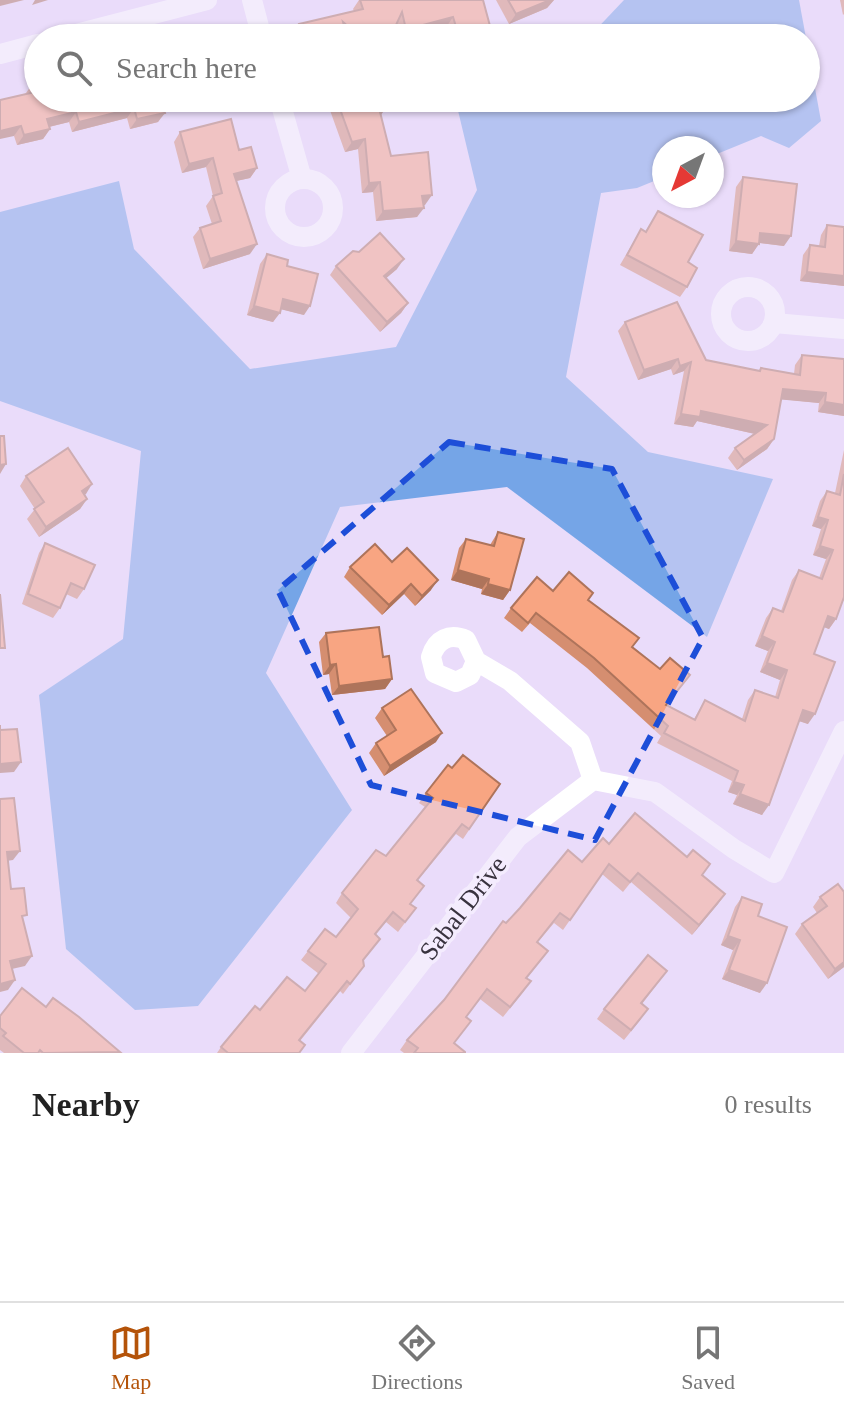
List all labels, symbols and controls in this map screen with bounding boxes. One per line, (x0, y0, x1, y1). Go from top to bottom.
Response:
search box (24, 24, 820, 112)
icon: search (52, 46, 96, 90)
text: Search here (116, 51, 257, 84)
north arrow (652, 136, 724, 208)
street label: Sabal Drive (414, 850, 512, 966)
text: Nearby (32, 1086, 140, 1123)
text: 0 results (725, 1090, 812, 1119)
tab: Map (109, 1321, 153, 1395)
tab: Directions (371, 1321, 463, 1395)
tab: Saved (681, 1321, 735, 1395)

